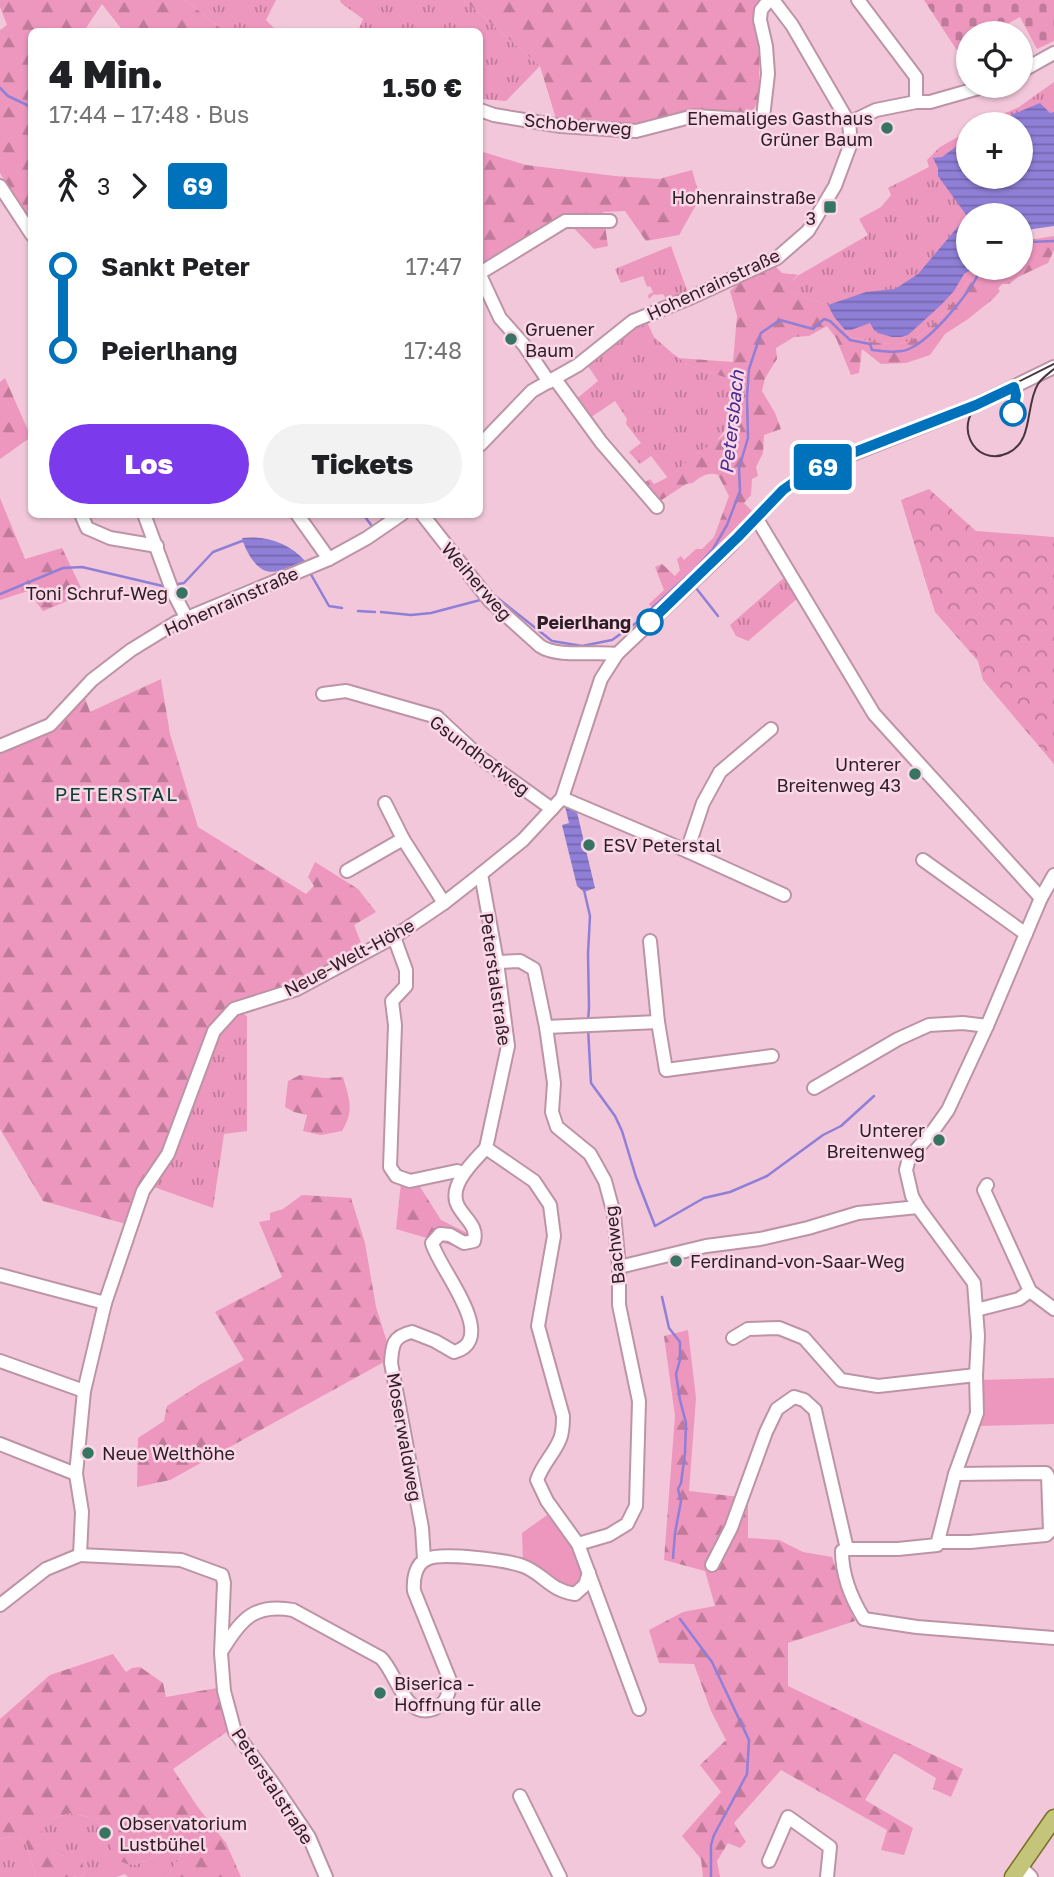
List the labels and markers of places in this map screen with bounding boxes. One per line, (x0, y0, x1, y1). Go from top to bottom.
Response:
place label: Ehemaliges Gasthaus Grüner Baum (687, 107, 873, 150)
marker: Ehemaliges Gasthaus Grüner Baum (879, 120, 895, 136)
place label: Hohenrainstraße 3 (671, 186, 816, 229)
marker: Hohenrainstraße 3 (822, 199, 838, 215)
place label: Gruener Baum (525, 318, 595, 361)
marker: Gruener Baum (503, 331, 519, 347)
unlabelled marker (1000, 400, 1026, 426)
place label: Toni Schruf-Weg (26, 582, 168, 604)
marker: Toni Schruf-Weg (174, 585, 190, 601)
marker: Peierlhang (637, 609, 663, 635)
place label: Peierlhang (537, 611, 631, 633)
place label: Unterer Breitenweg 43 (776, 753, 901, 796)
marker: Unterer Breitenweg 43 (907, 766, 923, 782)
place label: ESV Peterstal (603, 834, 721, 856)
marker: ESV Peterstal (581, 837, 597, 853)
place label: Unterer Breitenweg (826, 1119, 925, 1162)
marker: Unterer Breitenweg (931, 1132, 947, 1148)
place label: Ferdinand-von-Saar-Weg (690, 1250, 905, 1272)
marker: Ferdinand-von-Saar-Weg (668, 1253, 684, 1269)
place label: Neue Welthöhe (102, 1442, 235, 1464)
marker: Neue Welthöhe (80, 1445, 96, 1461)
place label: Biserica - Hoffnung für alle (394, 1672, 541, 1715)
marker: Biserica - Hoffnung für alle (372, 1685, 388, 1701)
place label: Observatorium Lustbühel (119, 1812, 247, 1855)
marker: Observatorium Lustbühel (97, 1825, 113, 1841)

